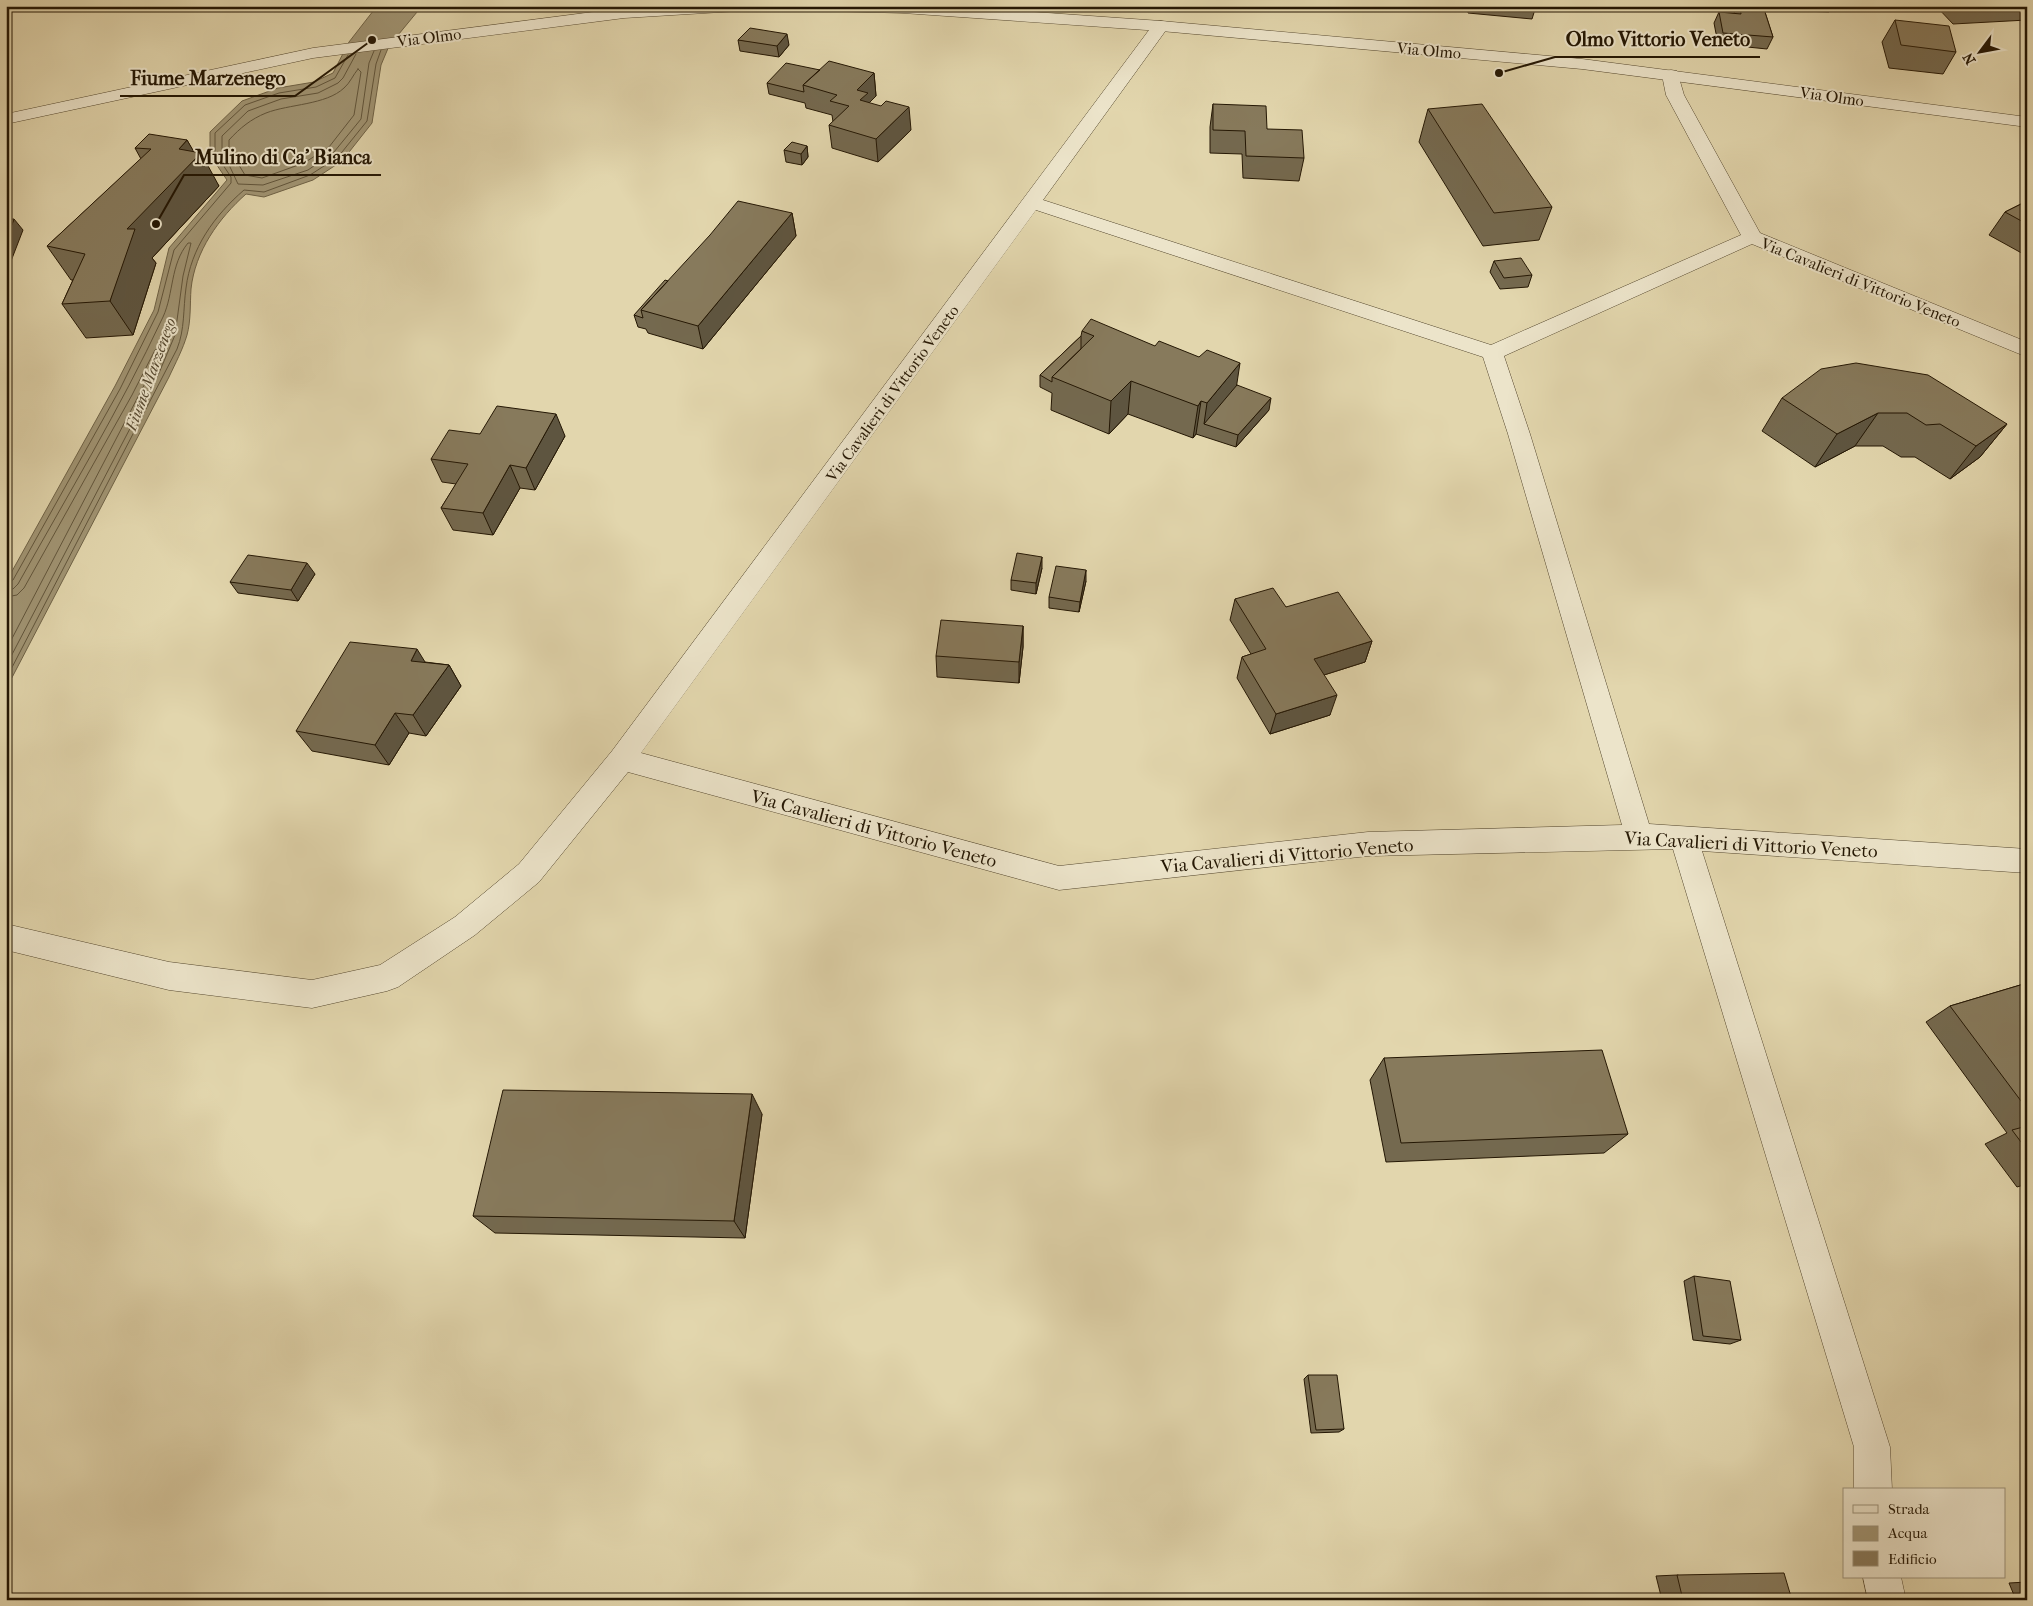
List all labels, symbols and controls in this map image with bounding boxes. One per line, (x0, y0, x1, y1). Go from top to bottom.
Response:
callout: Olmo Vittorio Veneto (1555, 22, 1760, 57)
street label: Via Olmo (395, 24, 462, 51)
text: Olmo Vittorio Veneto (1566, 28, 1750, 51)
north arrow (1956, 28, 2006, 78)
street label: Via Olmo (1395, 38, 1462, 63)
text: N (1959, 49, 1979, 68)
callout: Fiume Marzenego (120, 61, 295, 96)
text: Fiume Marzenego (129, 67, 286, 90)
street label: Via Olmo (1798, 82, 1865, 110)
callout: Mulino di Ca’ Bianca (184, 140, 381, 175)
text: Mulino di Ca’ Bianca (194, 146, 372, 169)
street label: Via Cavalieri di Vittorio Veneto (1757, 233, 1963, 331)
street label: Via Cavalieri di Vittorio Veneto (821, 301, 963, 486)
water label: Fiume Marzenego (121, 315, 180, 434)
street label: Via Cavalieri di Vittorio Veneto (747, 785, 999, 873)
street label: Via Cavalieri di Vittorio Veneto (1623, 827, 1879, 863)
street label: Via Cavalieri di Vittorio Veneto (1159, 834, 1415, 878)
legend (1843, 1488, 2006, 1578)
text: Strada (1888, 1500, 1931, 1518)
text: Acqua (1887, 1524, 1929, 1542)
text: Edificio (1888, 1550, 1937, 1568)

